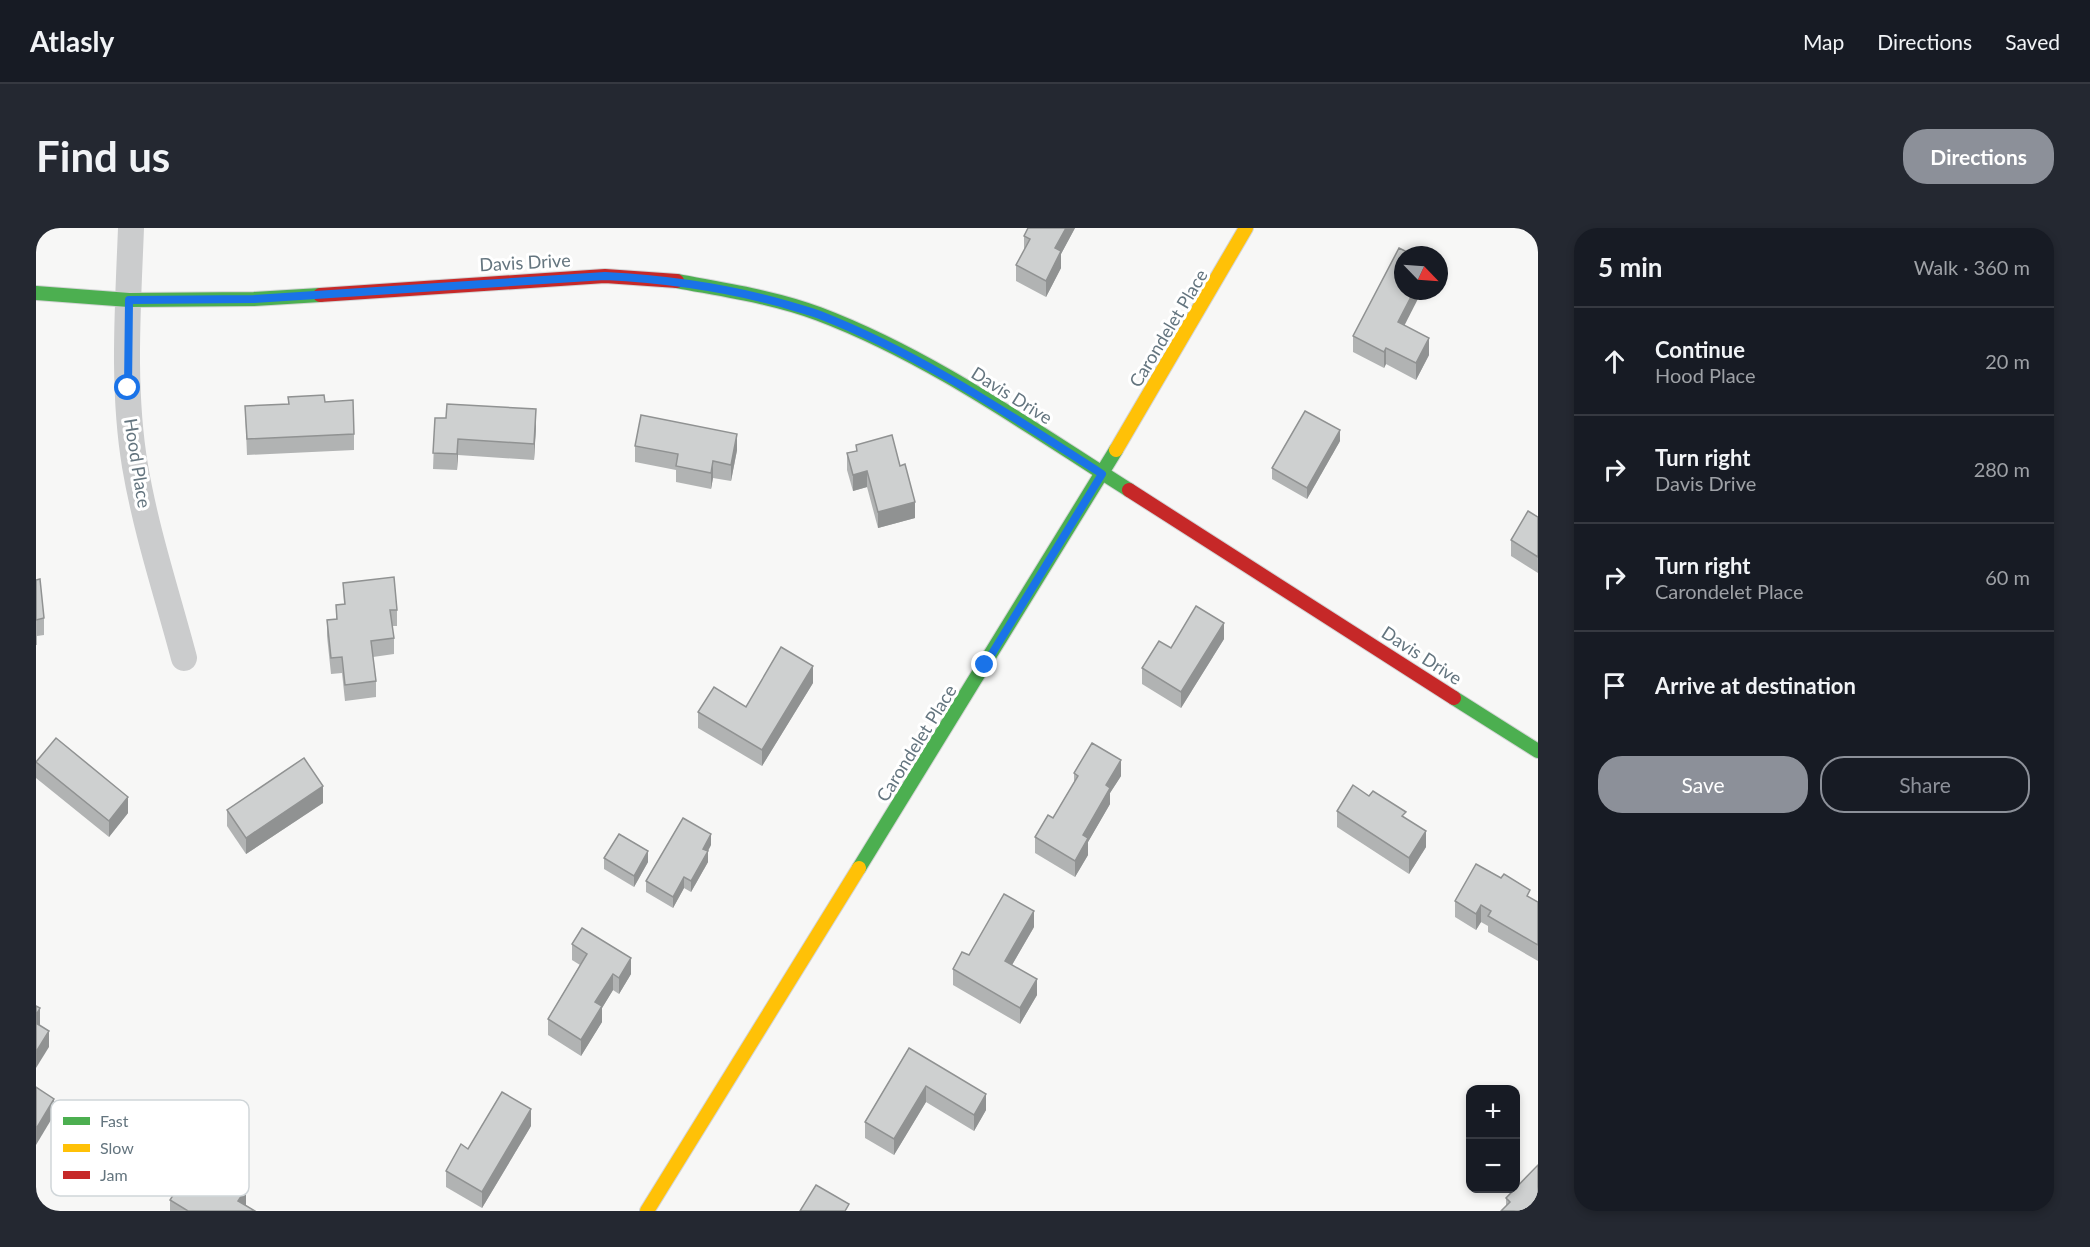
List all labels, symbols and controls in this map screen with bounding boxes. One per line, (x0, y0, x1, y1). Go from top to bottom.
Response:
text: Atlasly (30, 24, 114, 58)
text: Map (1803, 29, 1844, 54)
text: Directions (1877, 29, 1972, 54)
text: Saved (2005, 29, 2060, 54)
button: Directions (1903, 129, 2054, 184)
text: Find us (36, 131, 170, 181)
north arrow (1394, 246, 1448, 300)
street label: Davis Drive (479, 249, 571, 275)
text: 5 min (1598, 251, 1662, 283)
text: Walk · 360 m (1914, 255, 2030, 279)
street label: Carondelet Place (1124, 265, 1212, 391)
text: Continue (1655, 336, 1745, 363)
icon: ahead (1598, 345, 1631, 378)
text: 20 m (1985, 349, 2030, 373)
street label: Davis Drive (968, 362, 1056, 428)
text: Hood Place (1655, 363, 1756, 387)
route start (114, 374, 140, 400)
street label: Hood Place (120, 417, 156, 509)
text: Turn right (1655, 444, 1750, 471)
icon: right (1598, 453, 1631, 486)
text: 280 m (1974, 457, 2030, 481)
text: Davis Drive (1655, 471, 1756, 495)
text: Turn right (1655, 552, 1750, 579)
icon: right (1598, 561, 1631, 594)
text: 60 m (1985, 565, 2030, 589)
text: Carondelet Place (1655, 579, 1803, 603)
street label: Davis Drive (1378, 621, 1466, 689)
route end (971, 651, 997, 677)
icon: arrive (1598, 669, 1631, 702)
text: Arrive at destination (1655, 672, 1856, 699)
street label: Carondelet Place (871, 681, 961, 805)
button: Save (1598, 756, 1808, 813)
button: Share (1820, 756, 2030, 813)
map controls (1466, 1085, 1520, 1193)
button: + (1466, 1085, 1520, 1139)
legend (51, 1100, 249, 1196)
text: Fast (100, 1111, 129, 1130)
text: Slow (100, 1138, 134, 1157)
button: − (1466, 1139, 1520, 1193)
text: Jam (100, 1165, 128, 1184)

